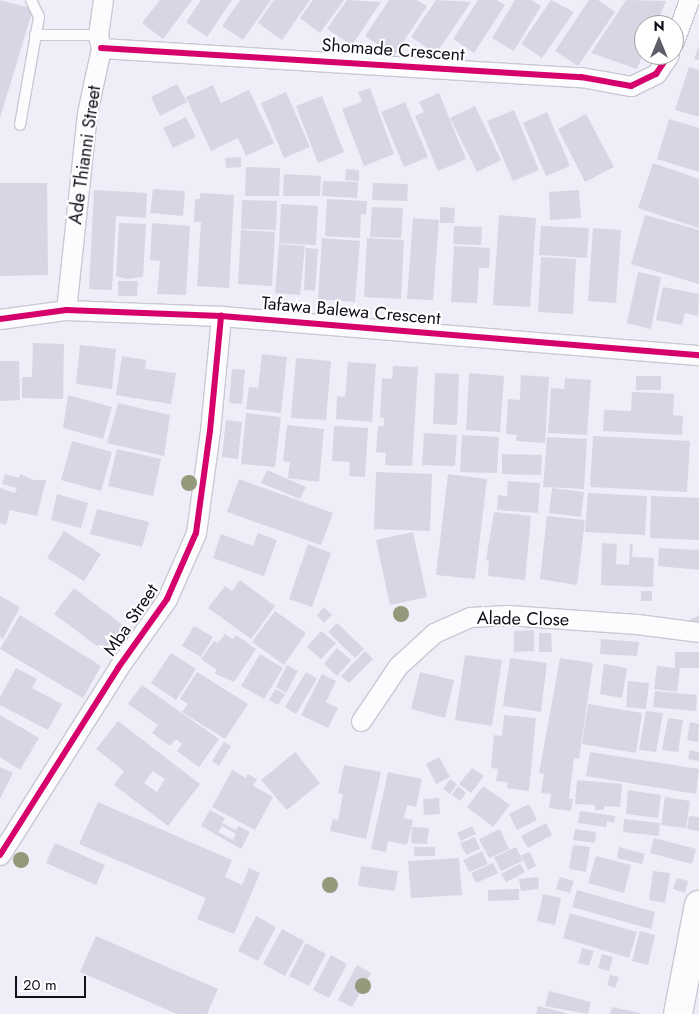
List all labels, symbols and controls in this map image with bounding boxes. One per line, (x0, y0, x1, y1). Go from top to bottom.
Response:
north arrow (634, 15, 684, 65)
text: N (653, 16, 665, 36)
street label: Shomade Crescent (321, 34, 465, 66)
street label: Ade Thianni Street (65, 84, 105, 226)
street label: Tafawa Balewa Crescent (261, 292, 441, 330)
street label: Mba Street (99, 580, 163, 660)
street label: Alade Close (477, 607, 569, 631)
scale bar (18, 966, 89, 998)
text: 20 m (23, 974, 57, 996)

